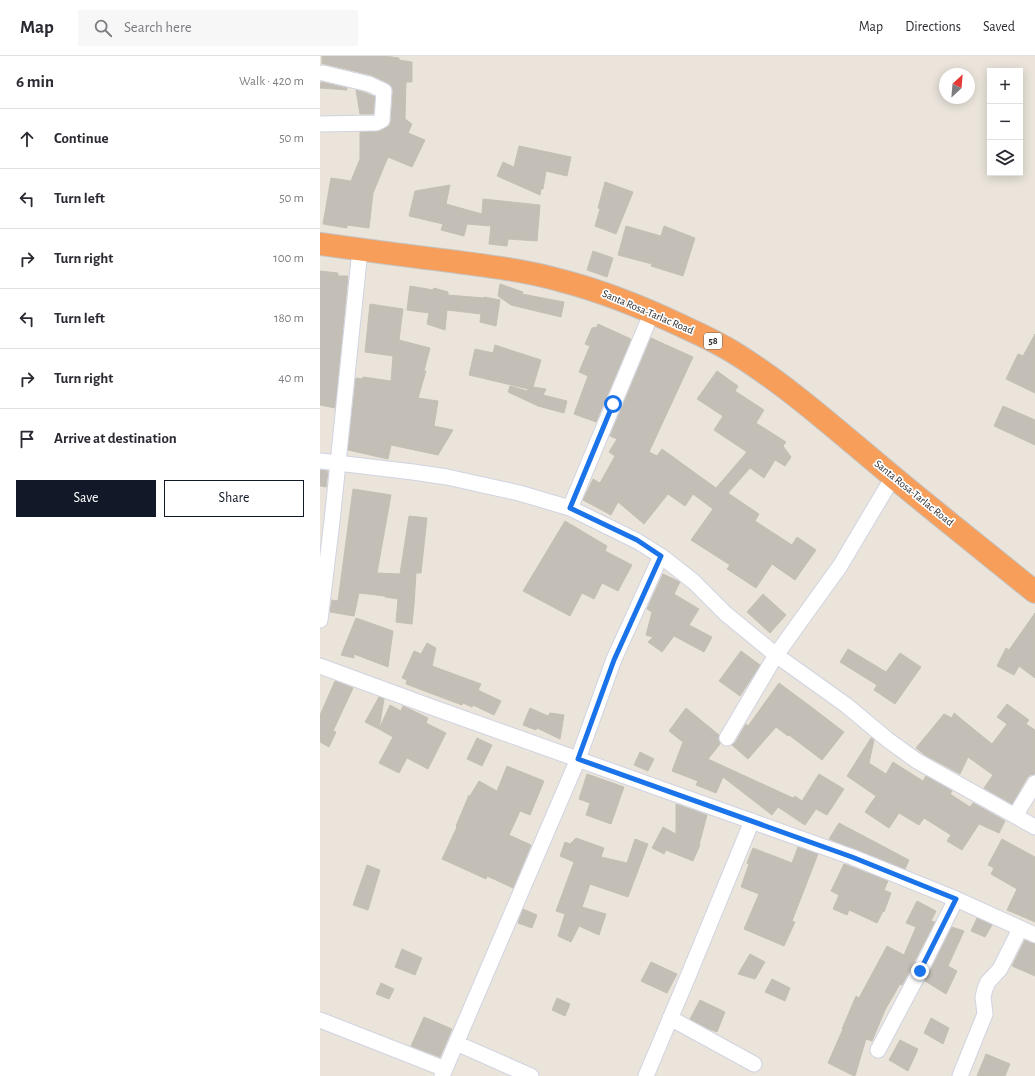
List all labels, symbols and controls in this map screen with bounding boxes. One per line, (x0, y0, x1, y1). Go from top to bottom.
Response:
search box (78, 10, 358, 46)
icon: search (92, 17, 114, 39)
text: Map (20, 18, 54, 37)
text: Search here (124, 20, 192, 35)
text: Map (859, 20, 883, 34)
text: Directions (905, 20, 961, 34)
text: Saved (983, 20, 1015, 34)
north arrow (939, 68, 975, 104)
map controls (987, 68, 1023, 176)
button: + (987, 68, 1023, 104)
text: 6 min (16, 73, 54, 90)
text: Walk · 420 m (239, 75, 304, 88)
button: − (987, 104, 1023, 140)
icon: ahead (16, 128, 38, 150)
text: Continue (54, 131, 109, 146)
text: 50 m (279, 132, 304, 145)
button: layers (987, 140, 1023, 176)
icon: left (16, 188, 38, 210)
text: Turn left (54, 191, 105, 206)
text: 50 m (279, 192, 304, 205)
icon: right (16, 248, 38, 270)
text: Turn right (54, 251, 113, 266)
text: 100 m (273, 252, 304, 265)
street label: Santa Rosa-Tarlac Road (601, 288, 695, 336)
icon: left (16, 308, 38, 330)
text: Turn left (54, 311, 105, 326)
text: 180 m (274, 312, 304, 325)
road number: 58 (704, 333, 722, 349)
icon: right (16, 368, 38, 390)
text: Turn right (54, 371, 113, 386)
text: 40 m (278, 372, 304, 385)
route start (604, 395, 622, 413)
icon: arrive (16, 428, 38, 450)
text: Arrive at destination (54, 431, 177, 446)
street label: Santa Rosa-Tarlac Road (873, 458, 956, 528)
button: Save (16, 480, 156, 517)
button: Share (164, 480, 304, 517)
route end (911, 962, 929, 980)

